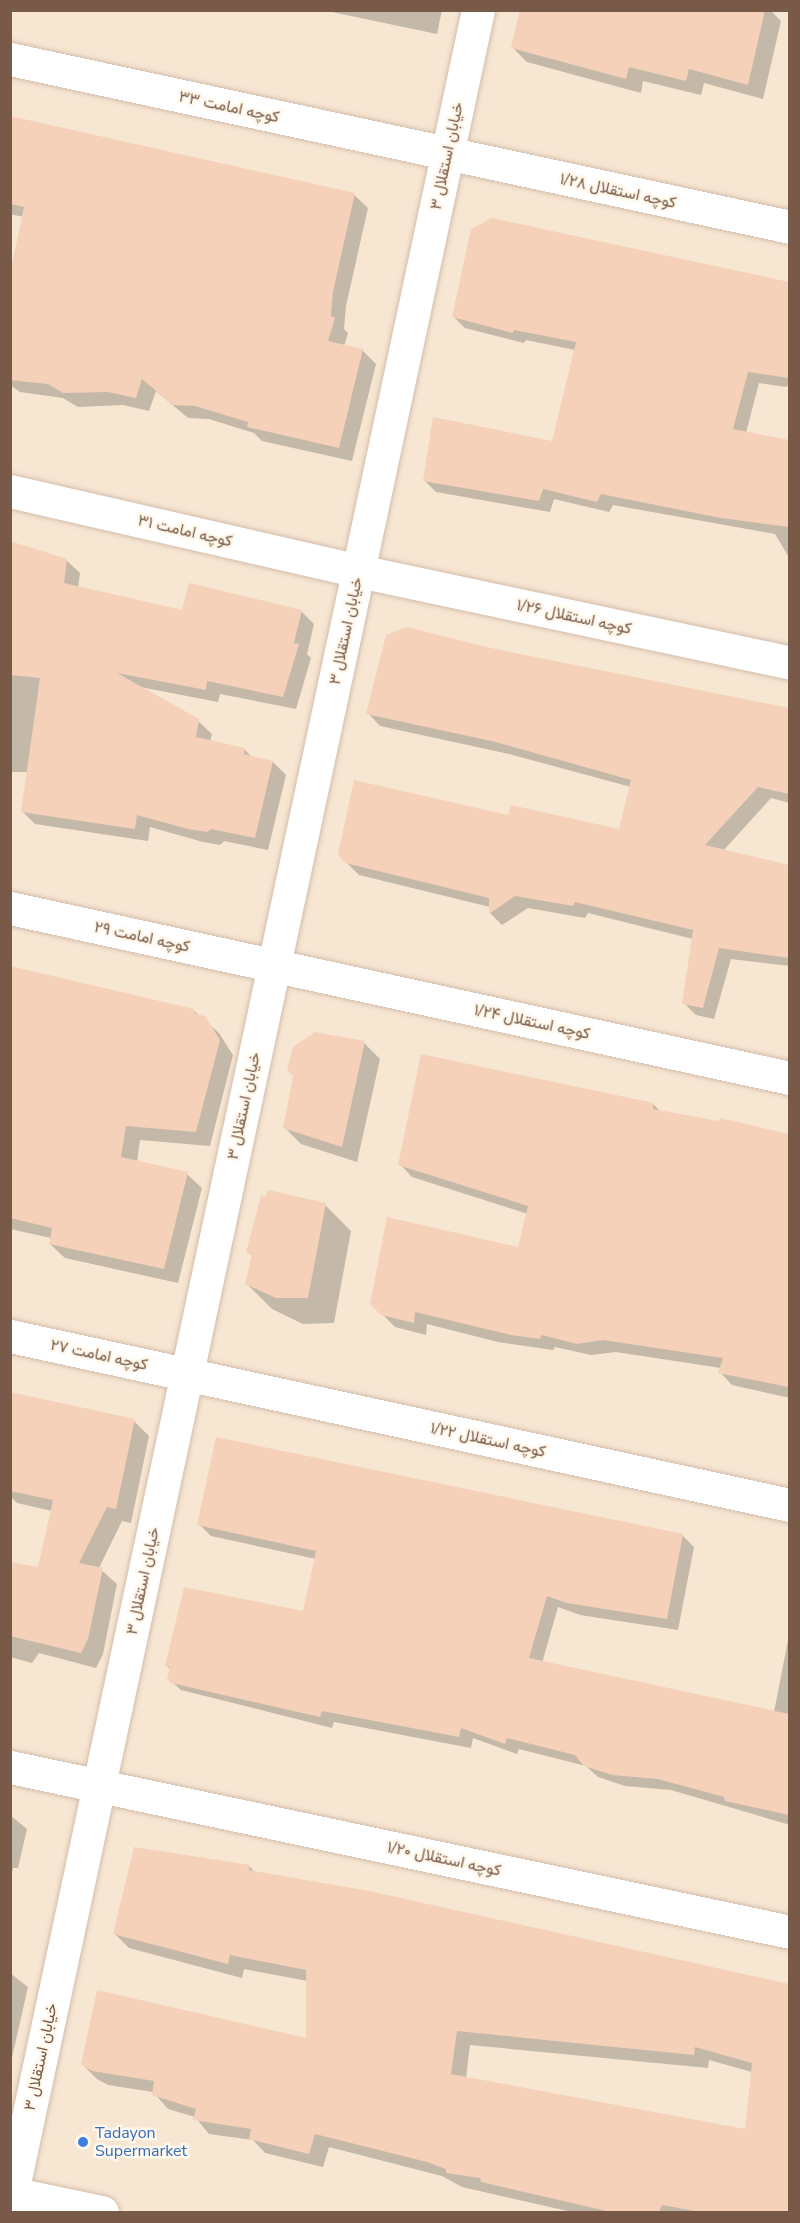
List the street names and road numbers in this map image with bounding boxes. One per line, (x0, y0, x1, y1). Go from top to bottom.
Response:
street label: کوچه امامت ۳۳ (177, 87, 281, 127)
street label: خیابان استقلال ۳ (426, 100, 468, 212)
street label: کوچه استقلال ۱/۲۸ (558, 169, 678, 213)
street label: کوچه امامت ۳۱ (136, 511, 234, 551)
street label: خیابان استقلال ۳ (325, 575, 367, 687)
street label: کوچه استقلال ۱/۲۶ (515, 595, 633, 639)
street label: کوچه امامت ۲۹ (92, 917, 192, 957)
street label: کوچه استقلال ۱/۲۴ (472, 1000, 592, 1044)
street label: خیابان استقلال ۳ (223, 1050, 265, 1162)
street label: کوچه امامت ۲۷ (49, 1335, 149, 1375)
street label: کوچه استقلال ۱/۲۲ (428, 1418, 548, 1462)
street label: خیابان استقلال ۳ (122, 1525, 164, 1637)
street label: کوچه استقلال ۱/۲۰ (385, 1838, 503, 1880)
street label: خیابان استقلال ۳ (20, 2001, 62, 2113)

